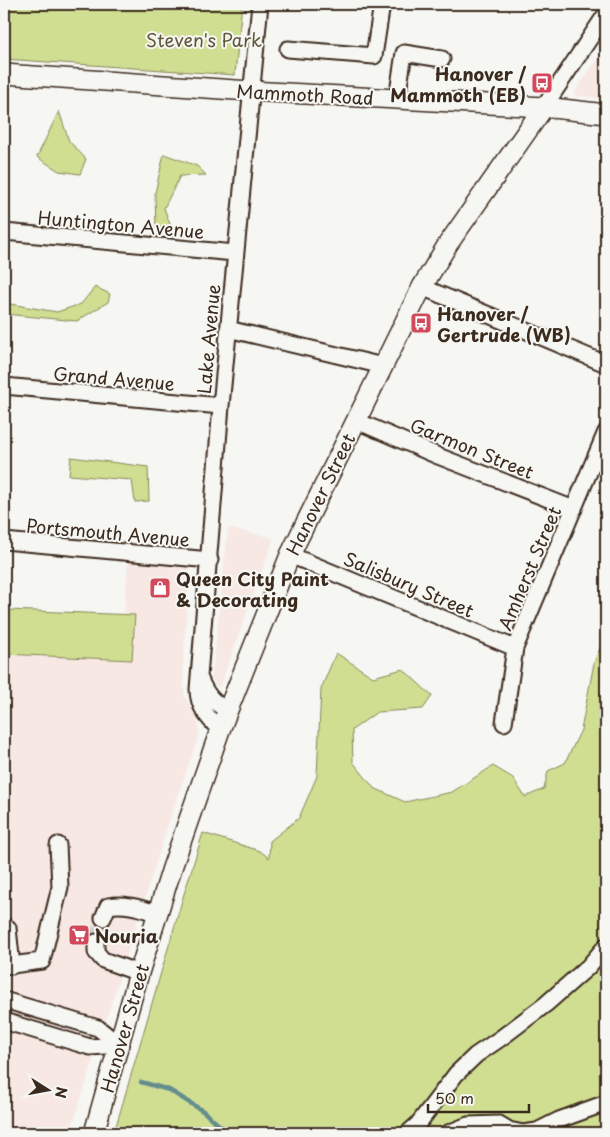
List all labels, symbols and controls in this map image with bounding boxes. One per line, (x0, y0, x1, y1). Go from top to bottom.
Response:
park label: Steven's Park (146, 26, 262, 53)
place label: Hanover / Mammoth (EB) (390, 60, 527, 108)
bus stop icon: Hanover / Mammoth (EB) (530, 71, 554, 95)
street label: Mammoth Road (236, 77, 374, 111)
street label: Huntington Avenue (37, 203, 205, 245)
street label: Lake Avenue (190, 283, 226, 395)
place label: Hanover / Gertrude (WB) (437, 300, 571, 348)
bus stop icon: Hanover / Gertrude (WB) (409, 311, 433, 335)
street label: Grand Avenue (52, 359, 176, 397)
street label: Garmon Street (406, 411, 538, 485)
street label: Hanover Street (279, 428, 361, 560)
street label: Amherst Street (491, 502, 567, 634)
street label: Portsmouth Avenue (25, 511, 191, 553)
street label: Salisbury Street (340, 544, 478, 624)
place label: Queen City Paint & Decorating (176, 565, 329, 613)
shop icon: Queen City Paint & Decorating (148, 576, 172, 600)
place label: Nouria (95, 922, 159, 949)
supermarket icon: Nouria (67, 923, 91, 947)
street label: Hanover Street (93, 960, 155, 1096)
north arrow (22, 1064, 72, 1114)
scale bar (428, 1082, 529, 1114)
text: N (50, 1085, 73, 1100)
text: 50 m (435, 1086, 474, 1109)

